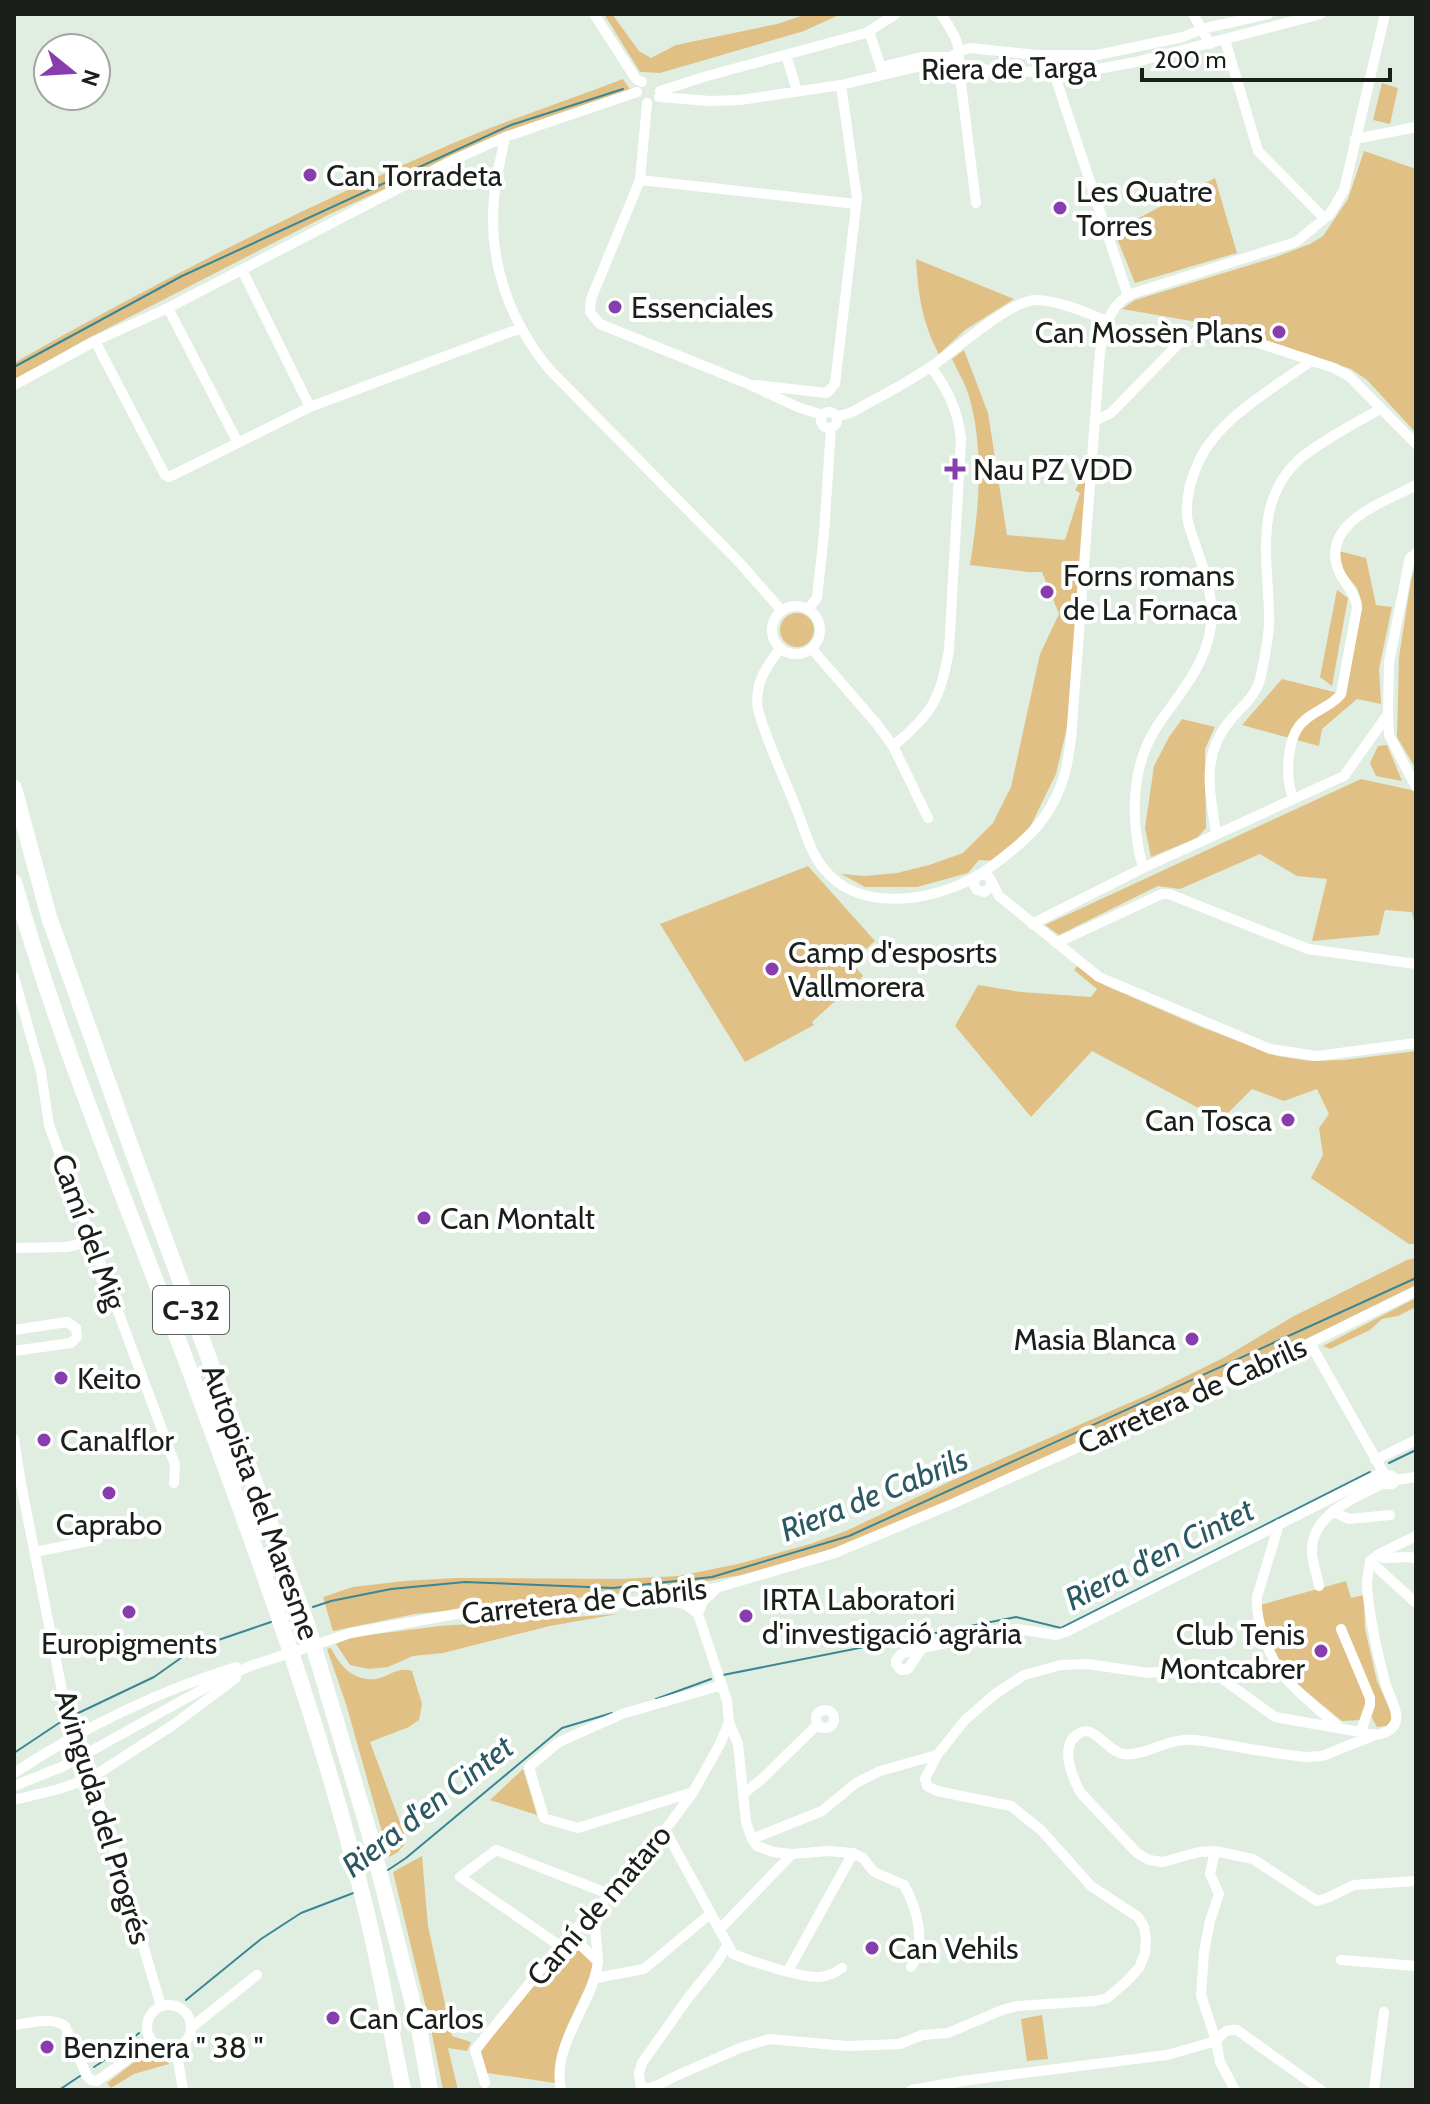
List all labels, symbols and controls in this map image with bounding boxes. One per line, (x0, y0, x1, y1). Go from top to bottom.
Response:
north arrow (32, 32, 112, 112)
scale bar (1142, 32, 1390, 82)
text: 200 m (1154, 45, 1227, 74)
street label: Riera de Targa (921, 48, 1098, 88)
text: N (75, 66, 106, 90)
place label: Can Torradeta (326, 157, 503, 194)
marker: Can Torradeta (301, 166, 319, 184)
place label: Les Quatre Torres (1076, 173, 1213, 244)
marker: Les Quatre Torres (1051, 199, 1069, 217)
place label: Essenciales (631, 289, 774, 326)
marker: Essenciales (606, 298, 624, 316)
place label: Can Mossèn Plans (1035, 314, 1263, 351)
marker: Can Mossèn Plans (1270, 323, 1288, 341)
place label: Nau PZ VDD (973, 451, 1133, 488)
marker: Nau PZ VDD (944, 458, 966, 480)
place label: Forns romans de La Fornaca (1063, 557, 1238, 628)
marker: Forns romans de La Fornaca (1038, 583, 1056, 601)
place label: Camp d'esposrts Vallmorera (788, 934, 997, 1005)
marker: Camp d'esposrts Vallmorera (763, 960, 781, 978)
place label: Can Tosca (1145, 1102, 1273, 1139)
marker: Can Tosca (1279, 1111, 1297, 1129)
street label: Camí del Mig (44, 1149, 135, 1316)
place label: Can Montalt (440, 1200, 595, 1237)
marker: Can Montalt (415, 1209, 433, 1227)
road number: C-32 (153, 1286, 229, 1334)
place label: Masia Blanca (1013, 1321, 1177, 1358)
street label: Carretera de Cabrils (1072, 1328, 1312, 1462)
marker: Masia Blanca (1183, 1330, 1201, 1348)
street label: Autopista del Maresme (194, 1359, 328, 1645)
place label: Keito (77, 1360, 141, 1397)
marker: Keito (52, 1369, 70, 1387)
place label: Canalflor (60, 1422, 174, 1459)
marker: Canalflor (35, 1431, 53, 1449)
water label: Riera de Cabrils (774, 1439, 974, 1549)
marker: Caprabo (100, 1484, 118, 1502)
water label: Riera d'en Cintet (1058, 1489, 1261, 1618)
place label: Caprabo (56, 1506, 162, 1543)
street label: Carretera de Cabrils (460, 1570, 708, 1632)
place label: IRTA Laboratori d'investigació agrària (762, 1581, 1023, 1652)
marker: Europigments (120, 1603, 138, 1621)
marker: IRTA Laboratori d'investigació agrària (737, 1607, 755, 1625)
place label: Club Tenis Montcabrer (1159, 1616, 1306, 1687)
place label: Europigments (41, 1625, 217, 1662)
marker: Club Tenis Montcabrer (1312, 1642, 1330, 1660)
street label: Avinguda del Progrés (47, 1685, 159, 1949)
water label: Riera d'en Cintet (334, 1726, 521, 1885)
street label: Camí de mataro (519, 1817, 679, 1993)
place label: Can Vehils (888, 1930, 1018, 1967)
marker: Can Vehils (863, 1939, 881, 1957)
place label: Can Carlos (349, 2000, 484, 2037)
marker: Can Carlos (324, 2009, 342, 2027)
place label: Benzinera " 38 " (63, 2029, 263, 2066)
marker: Benzinera " 38 " (38, 2038, 56, 2056)

